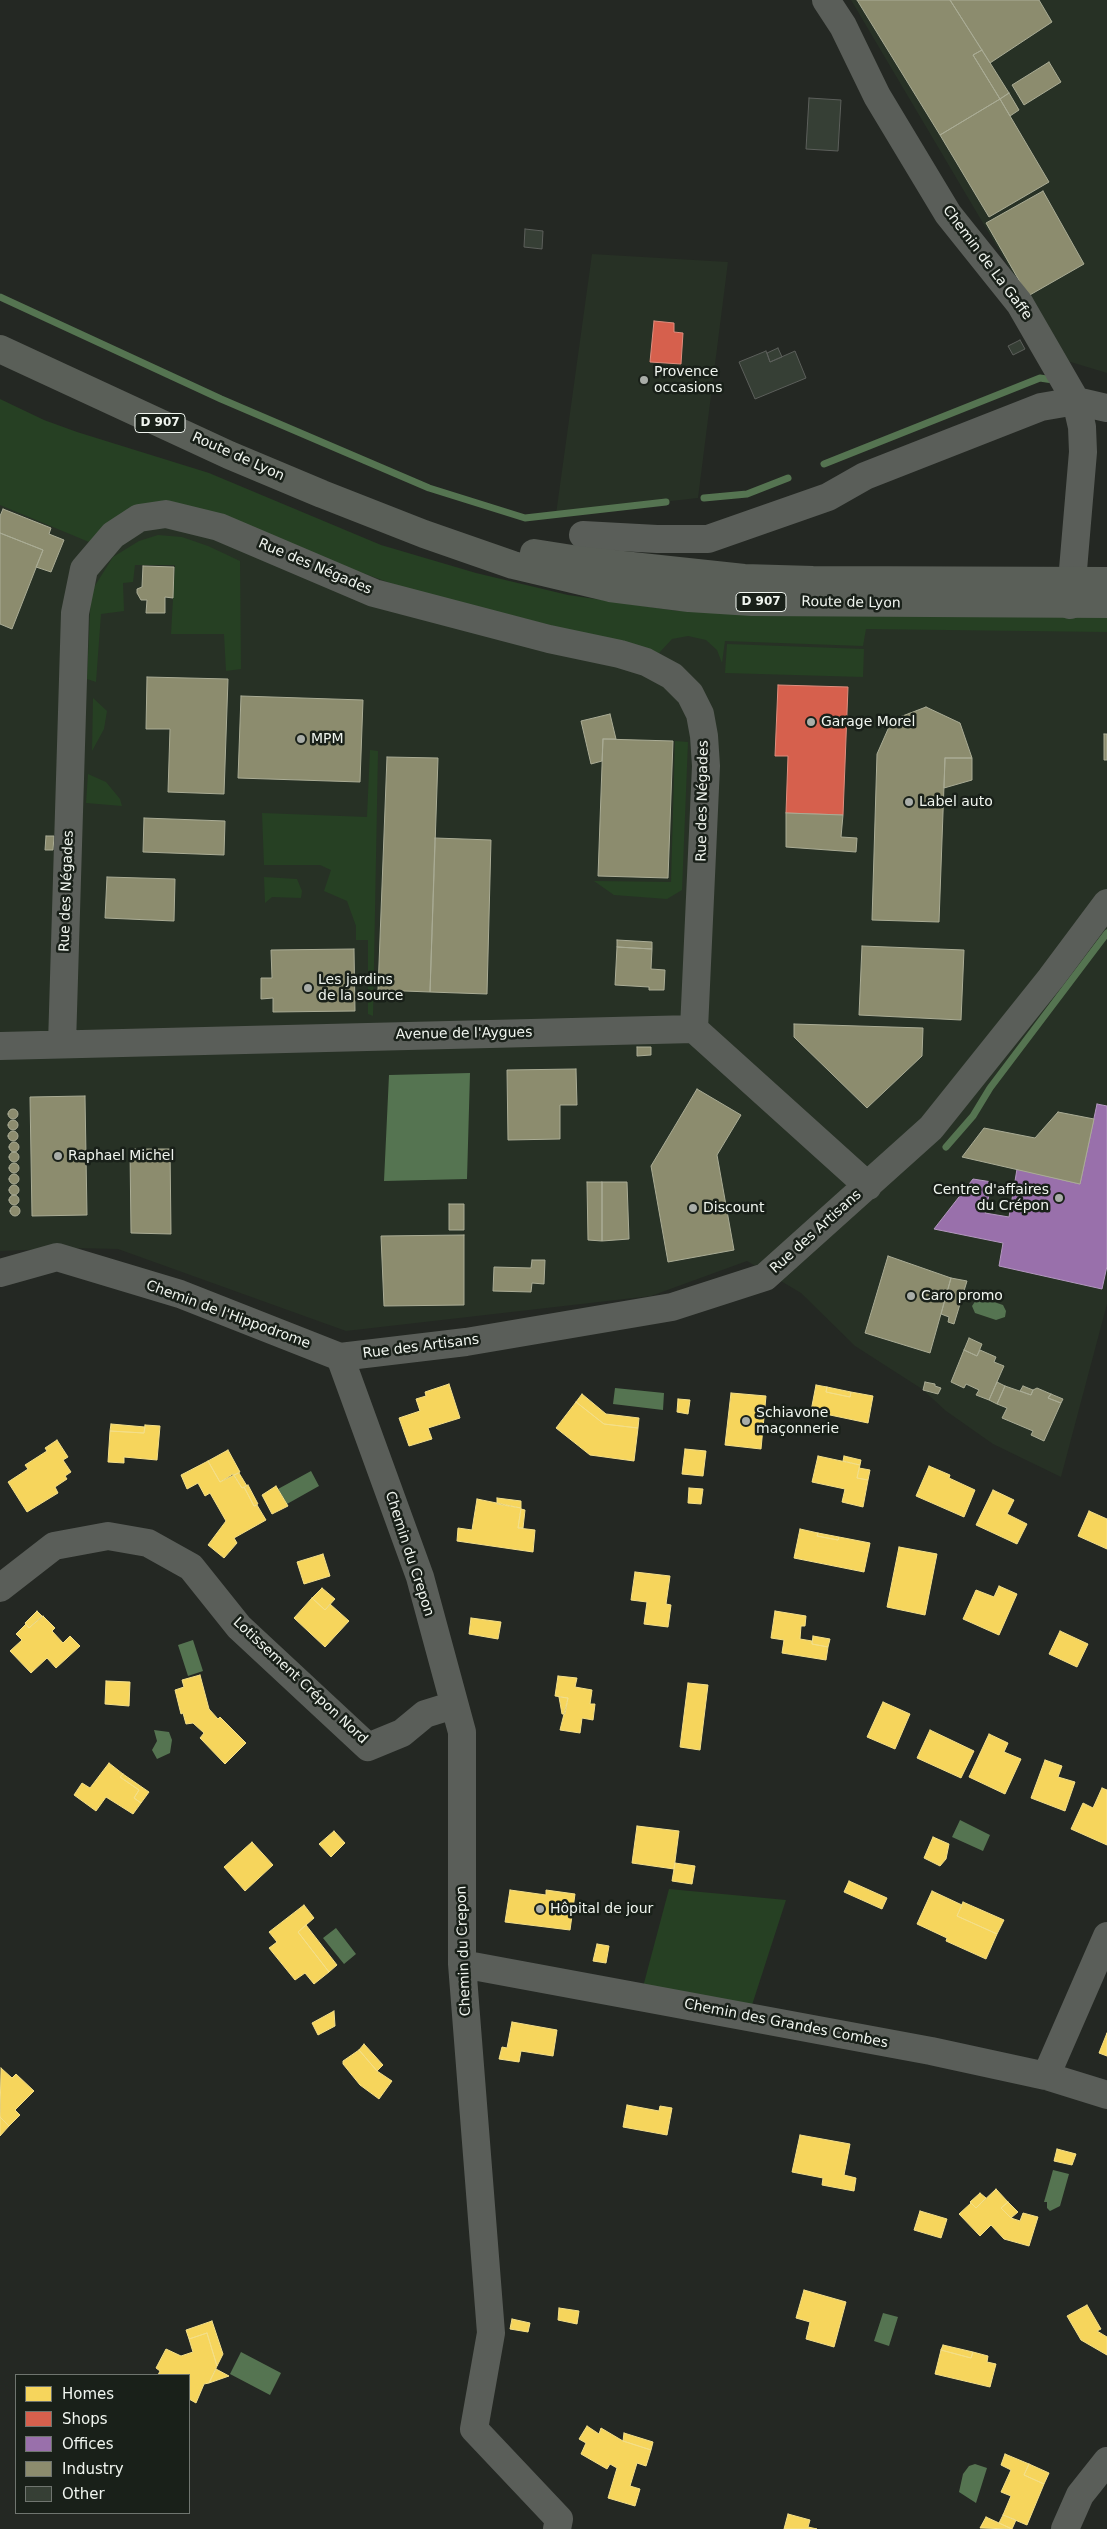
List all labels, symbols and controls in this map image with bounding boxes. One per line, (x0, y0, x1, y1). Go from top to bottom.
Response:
street label: Chemin de La Gaffe (939, 203, 1035, 323)
place label: Provence occasions (654, 364, 722, 397)
marker: Provence occasions (638, 374, 650, 386)
road number: D 907 (135, 413, 185, 432)
street label: Route de Lyon (189, 429, 287, 485)
street label: Rue des Négades (256, 536, 374, 598)
road number: D 907 (736, 592, 786, 612)
street label: Route de Lyon (801, 594, 901, 612)
place label: Garage Morel (821, 714, 915, 730)
marker: Garage Morel (805, 716, 817, 728)
place label: MPM (311, 731, 344, 747)
marker: MPM (295, 733, 307, 745)
street label: Rue des Négades (694, 740, 712, 862)
place label: Label auto (919, 794, 993, 810)
marker: Label auto (903, 796, 915, 808)
street label: Rue des Négades (56, 830, 78, 952)
place label: Les jardins de la source (318, 972, 403, 1004)
marker: Les jardins de la source (302, 982, 314, 994)
street label: Avenue de l'Aygues (395, 1024, 533, 1044)
place label: Raphael Michel (68, 1148, 174, 1164)
marker: Raphael Michel (52, 1150, 64, 1162)
place label: Centre d'affaires du Crépon (933, 1182, 1049, 1214)
street label: Rue des Artisans (767, 1187, 865, 1277)
marker: Centre d'affaires du Crépon (1053, 1192, 1065, 1204)
place label: Discount (703, 1200, 764, 1216)
marker: Discount (687, 1202, 699, 1214)
street label: Chemin de l'Hippodrome (144, 1277, 312, 1353)
place label: Caro promo (921, 1288, 1003, 1304)
marker: Caro promo (905, 1290, 917, 1302)
street label: Rue des Artisans (362, 1332, 480, 1362)
place label: Schiavone maçonnerie (756, 1405, 839, 1438)
marker: Schiavone maçonnerie (740, 1415, 752, 1427)
street label: Chemin du Crepon (381, 1489, 437, 1619)
street label: Lotissement Crépon Nord (229, 1614, 371, 1748)
street label: Chemin du Crepon (453, 1886, 475, 2016)
place label: Hôpital de jour (550, 1901, 653, 1917)
marker: Hôpital de jour (534, 1903, 546, 1915)
street label: Chemin des Grandes Combes (683, 1996, 889, 2052)
legend (15, 2374, 190, 2514)
text: Homes (62, 2385, 114, 2403)
text: Shops (62, 2410, 108, 2428)
text: Offices (62, 2435, 114, 2453)
text: Industry (62, 2460, 124, 2478)
text: Other (62, 2485, 105, 2503)

